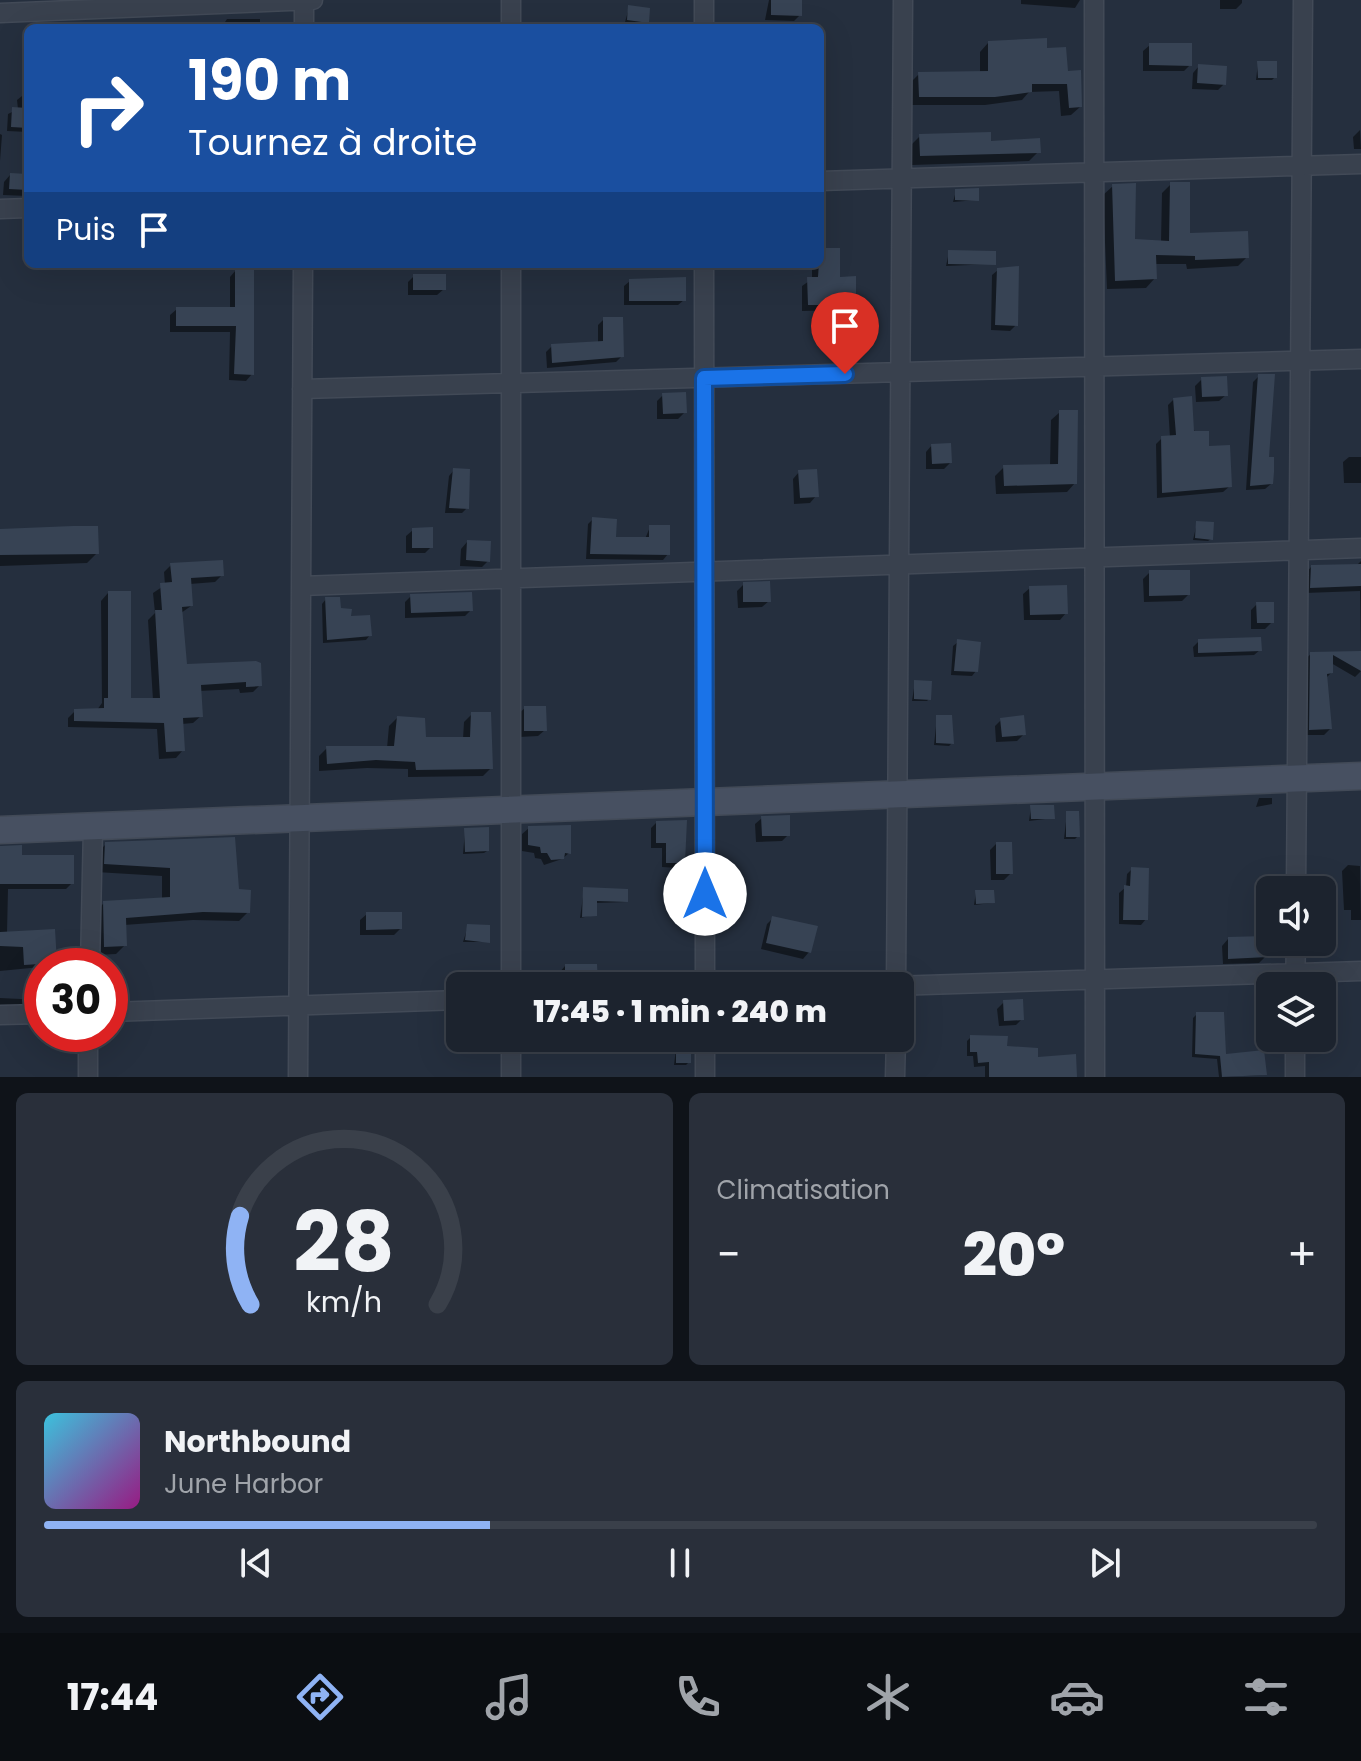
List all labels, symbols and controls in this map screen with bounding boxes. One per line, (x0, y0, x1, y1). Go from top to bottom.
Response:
text: 190 m (188, 41, 351, 120)
icon: right (56, 56, 160, 160)
text: Tournez à droite (188, 117, 477, 168)
text: Puis (56, 208, 116, 251)
icon: arrive (132, 208, 176, 252)
pin (811, 292, 879, 374)
icon: arrive (823, 304, 867, 348)
position arrow (663, 852, 747, 936)
map controls (1256, 876, 1336, 1052)
button: sound (1256, 876, 1336, 956)
speed limit sign: 30 (24, 948, 128, 1052)
button: layers (1256, 972, 1336, 1052)
text: 17:45 · 1 min · 240 m (533, 990, 827, 1033)
text: Climatisation (717, 1172, 890, 1208)
text: 28 (294, 1184, 395, 1300)
text: 20° (963, 1213, 1065, 1297)
text: − (717, 1224, 741, 1285)
text: + (1287, 1224, 1317, 1285)
text: km/h (306, 1282, 382, 1322)
text: Northbound (164, 1420, 351, 1463)
text: June Harbor (164, 1466, 323, 1502)
icon: previous (234, 1541, 278, 1585)
icon: pause (658, 1541, 702, 1585)
icon: next (1083, 1541, 1127, 1585)
icon: directions (292, 1669, 348, 1725)
icon: music (481, 1669, 537, 1725)
icon: phone (670, 1669, 726, 1725)
icon: climate (860, 1669, 916, 1725)
icon: car (1049, 1669, 1105, 1725)
icon: filters (1238, 1669, 1294, 1725)
text: 17:44 (67, 1672, 158, 1723)

